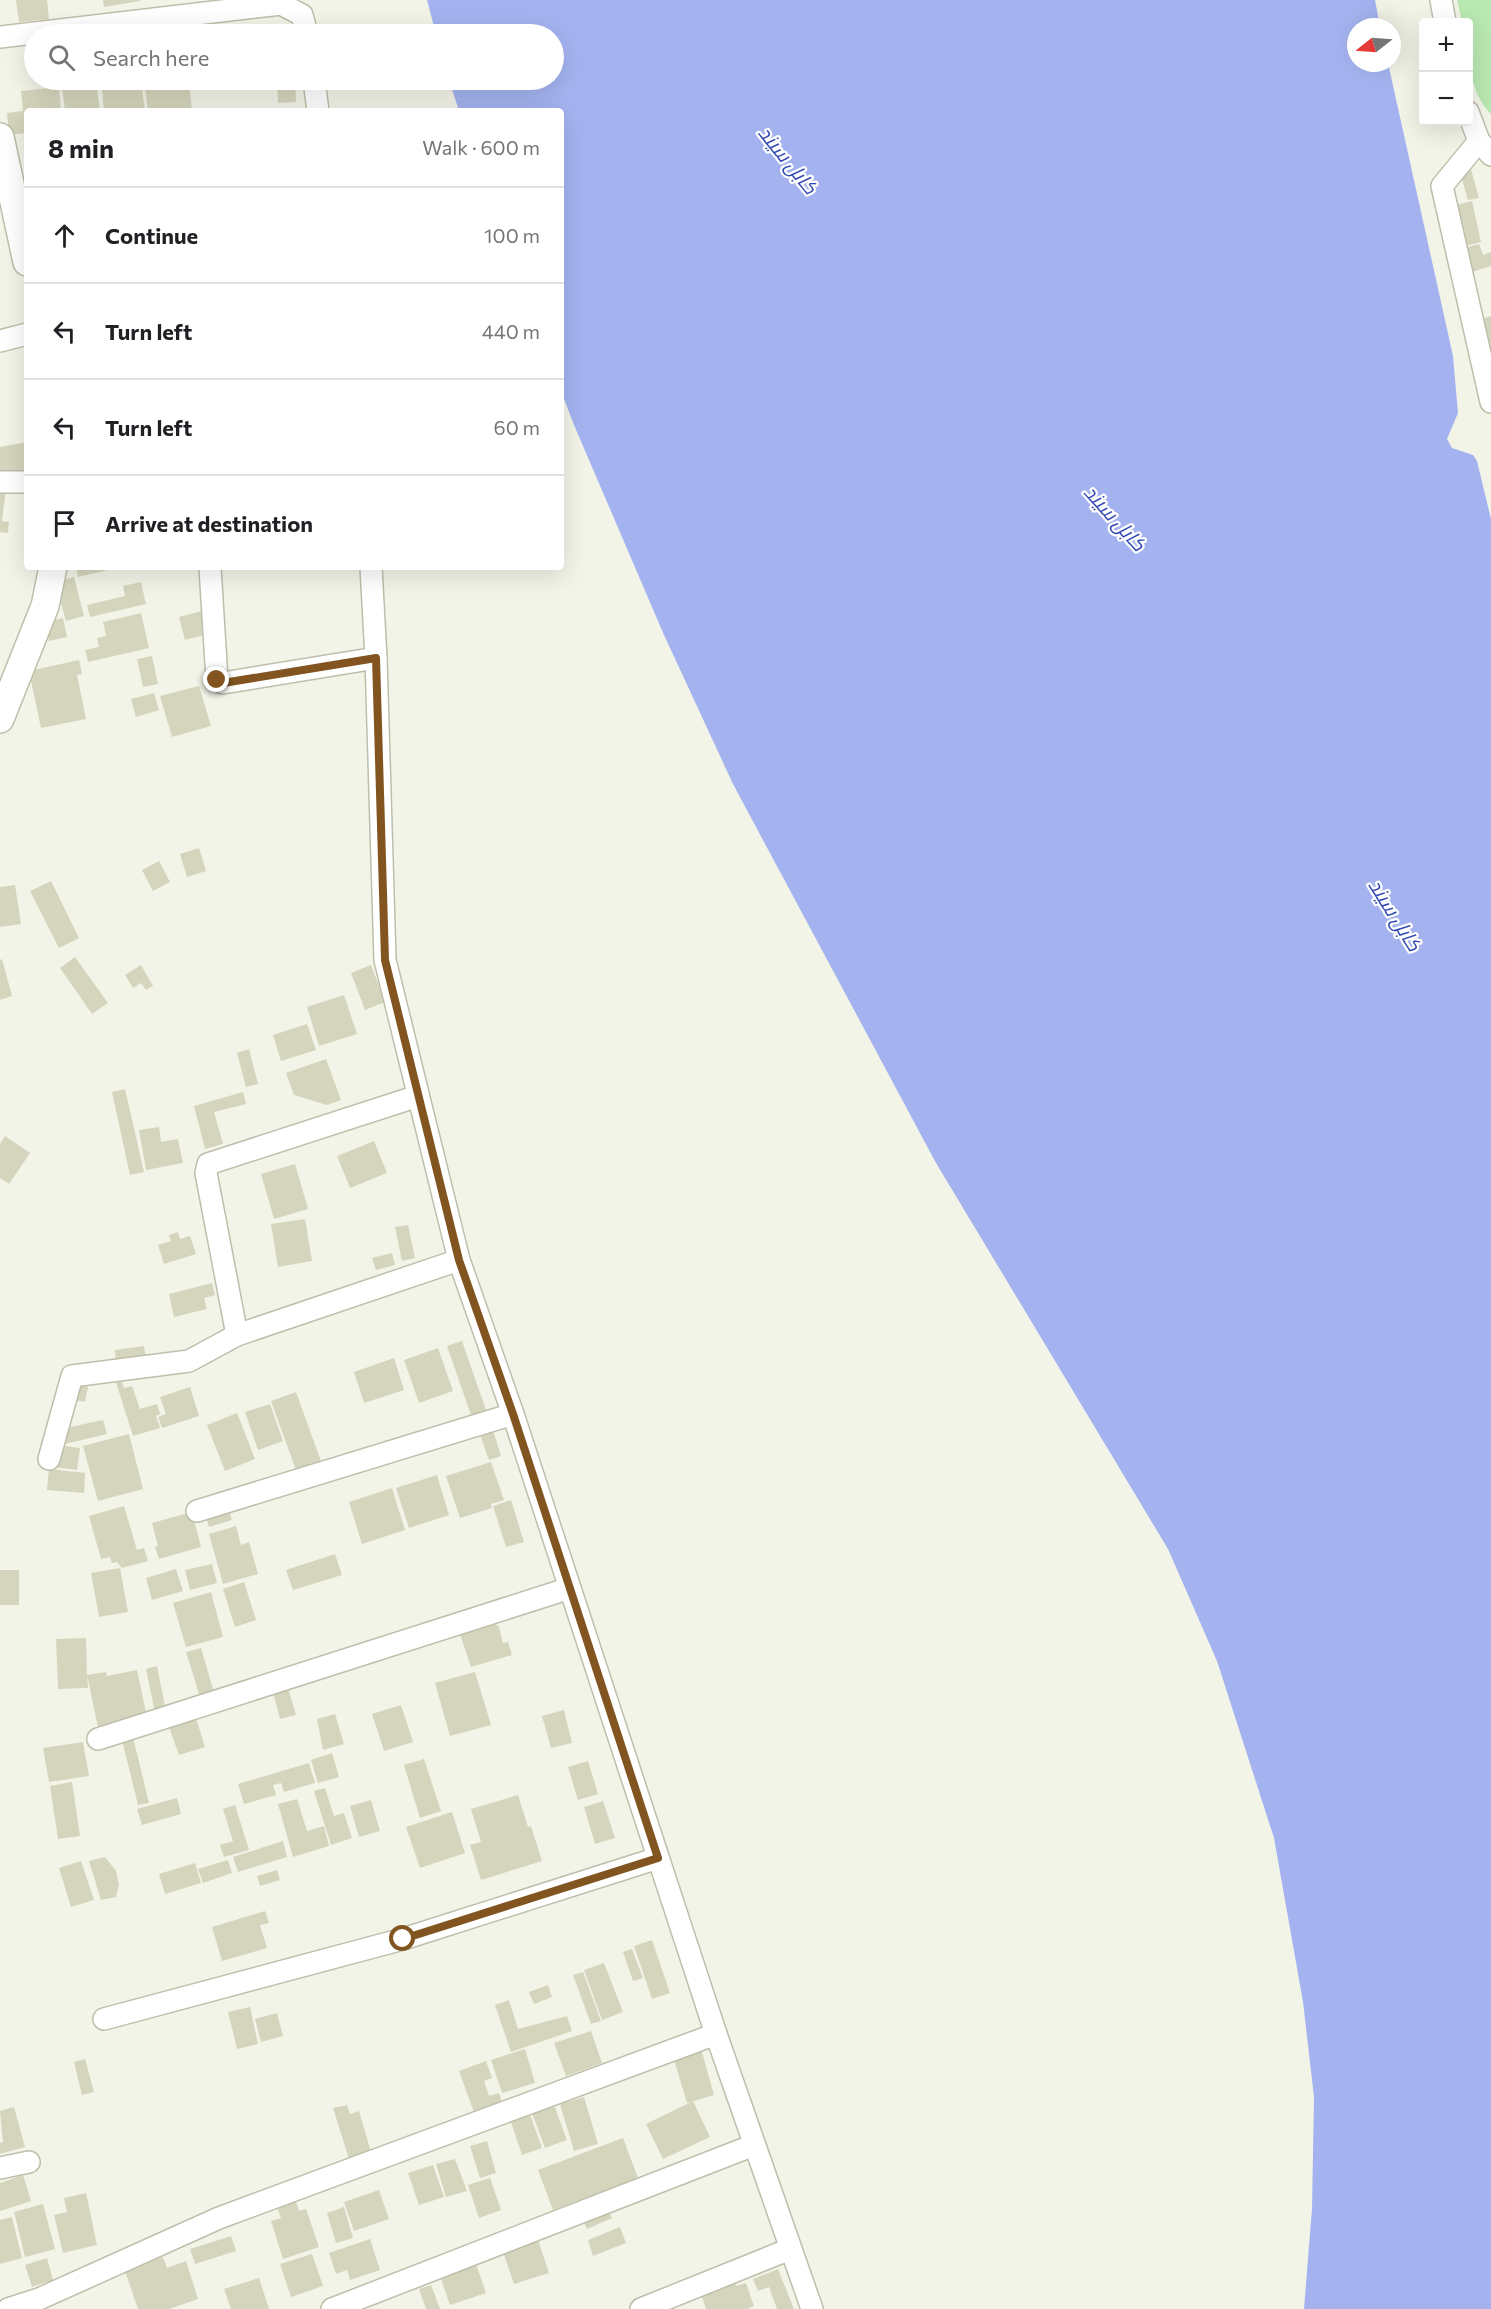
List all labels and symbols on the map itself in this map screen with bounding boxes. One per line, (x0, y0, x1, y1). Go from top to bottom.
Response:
north arrow (1347, 18, 1401, 72)
water label: کابل سيند (753, 121, 824, 199)
water label: کابل سيند (1079, 479, 1152, 556)
route end (203, 666, 229, 692)
water label: کابل سيند (1363, 874, 1428, 956)
route start (389, 1925, 415, 1951)

